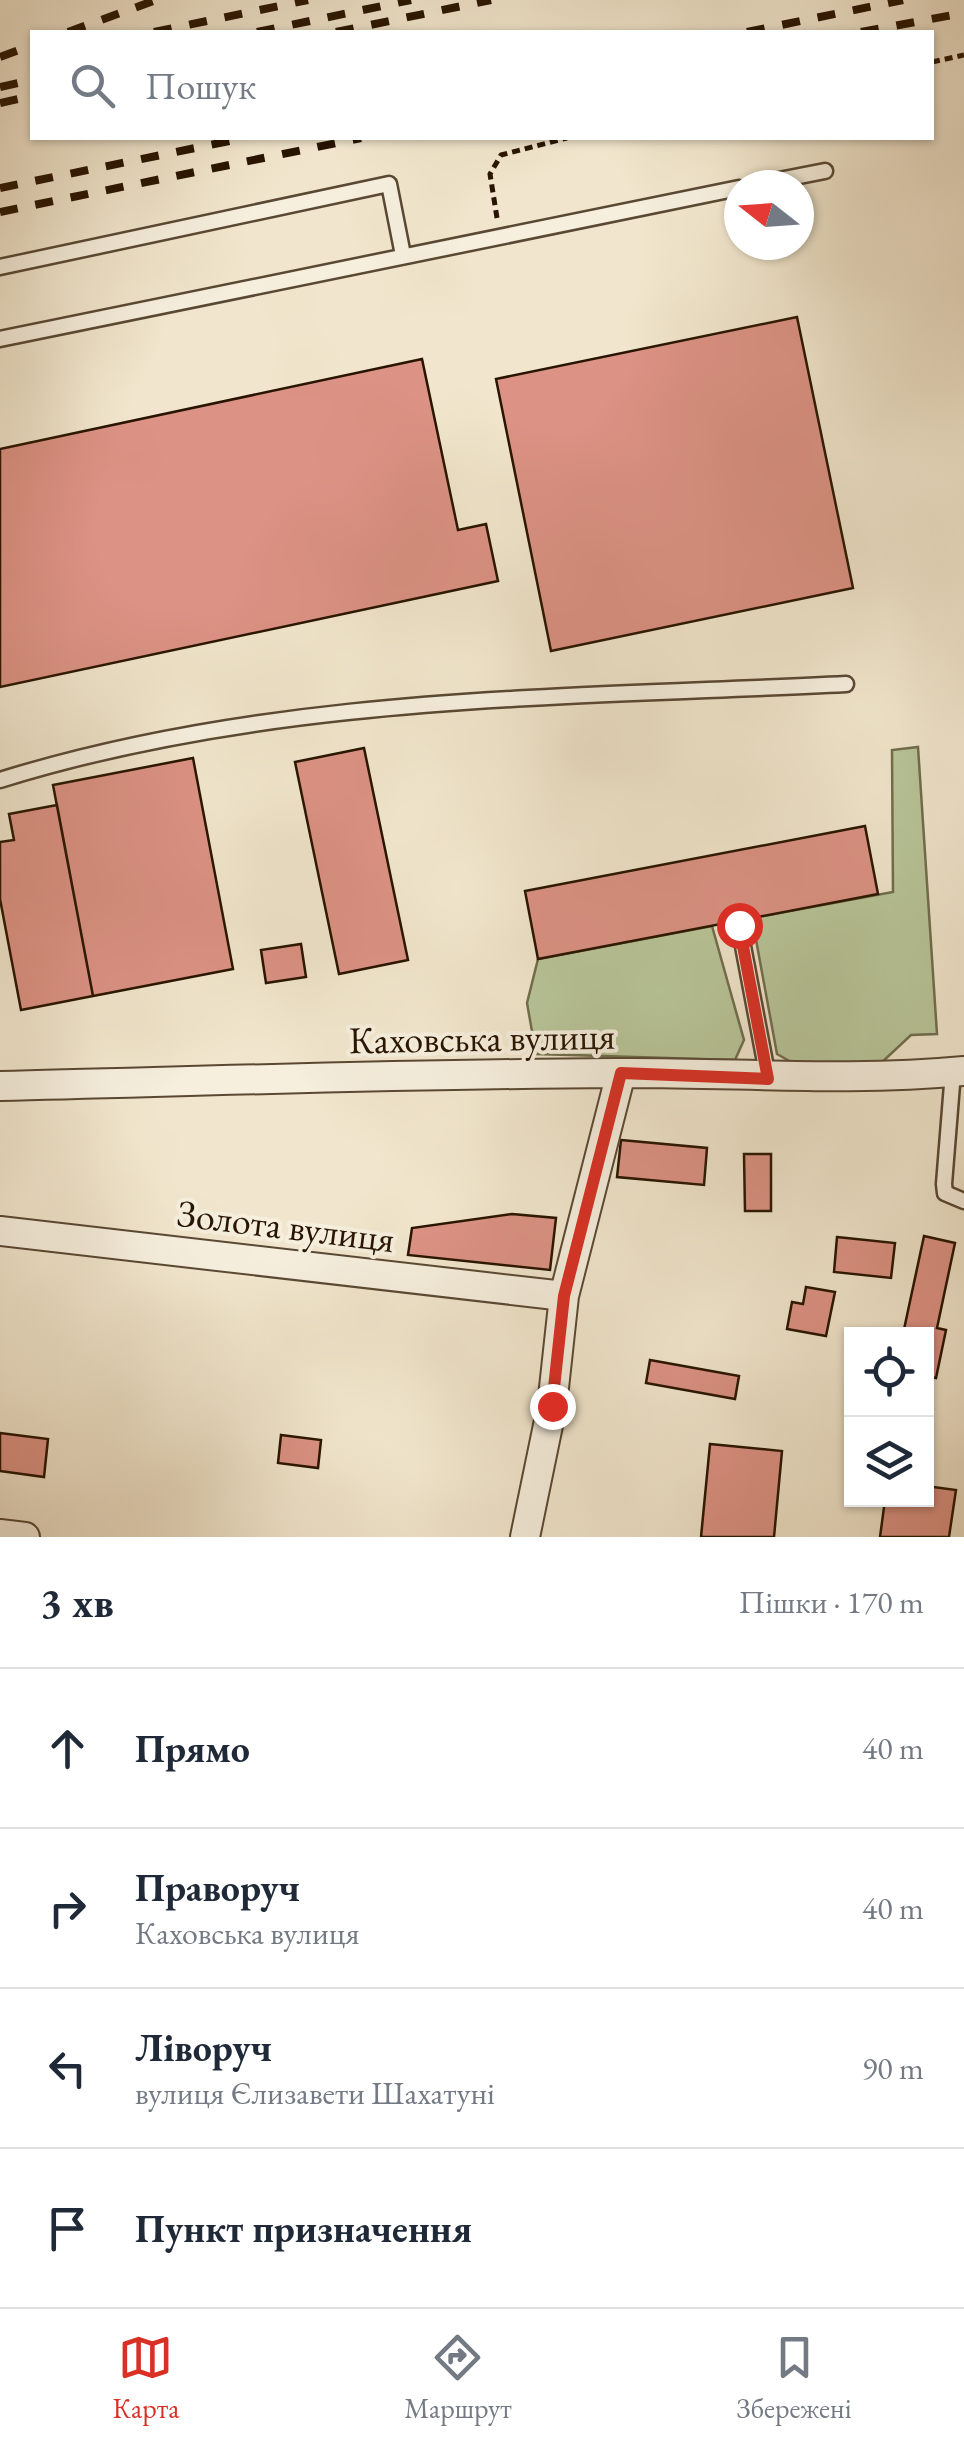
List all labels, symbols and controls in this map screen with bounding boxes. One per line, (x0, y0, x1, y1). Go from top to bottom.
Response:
search box (30, 30, 934, 140)
icon: search (65, 58, 120, 113)
text: Пошук (145, 61, 256, 110)
north arrow (724, 170, 814, 260)
route start (717, 903, 763, 949)
street label: Каховська вулиця (348, 1011, 616, 1064)
street label: Золота вулиця (174, 1188, 398, 1263)
map controls (844, 1327, 934, 1507)
button: locate (844, 1327, 934, 1417)
route end (530, 1384, 576, 1430)
button: layers (844, 1417, 934, 1507)
text: 3 хв (40, 1575, 114, 1630)
text: Пішки · 170 m (739, 1581, 924, 1623)
icon: ahead (40, 1721, 95, 1776)
text: Прямо (135, 1724, 250, 1773)
text: 40 m (862, 1727, 924, 1769)
text: Праворуч (135, 1863, 300, 1912)
icon: right (40, 1881, 95, 1936)
text: 40 m (862, 1887, 924, 1929)
text: Каховська вулиця (135, 1912, 360, 1954)
text: Ліворуч (135, 2023, 272, 2072)
icon: left (40, 2041, 95, 2096)
text: 90 m (862, 2047, 924, 2089)
text: вулиця Єлизавети Шахатуні (135, 2072, 495, 2114)
icon: arrive (40, 2201, 95, 2256)
text: Пункт призначення (135, 2204, 472, 2253)
tab: Карта (112, 2330, 179, 2426)
tab: Маршрут (404, 2330, 512, 2426)
tab: Збережені (737, 2330, 852, 2426)

